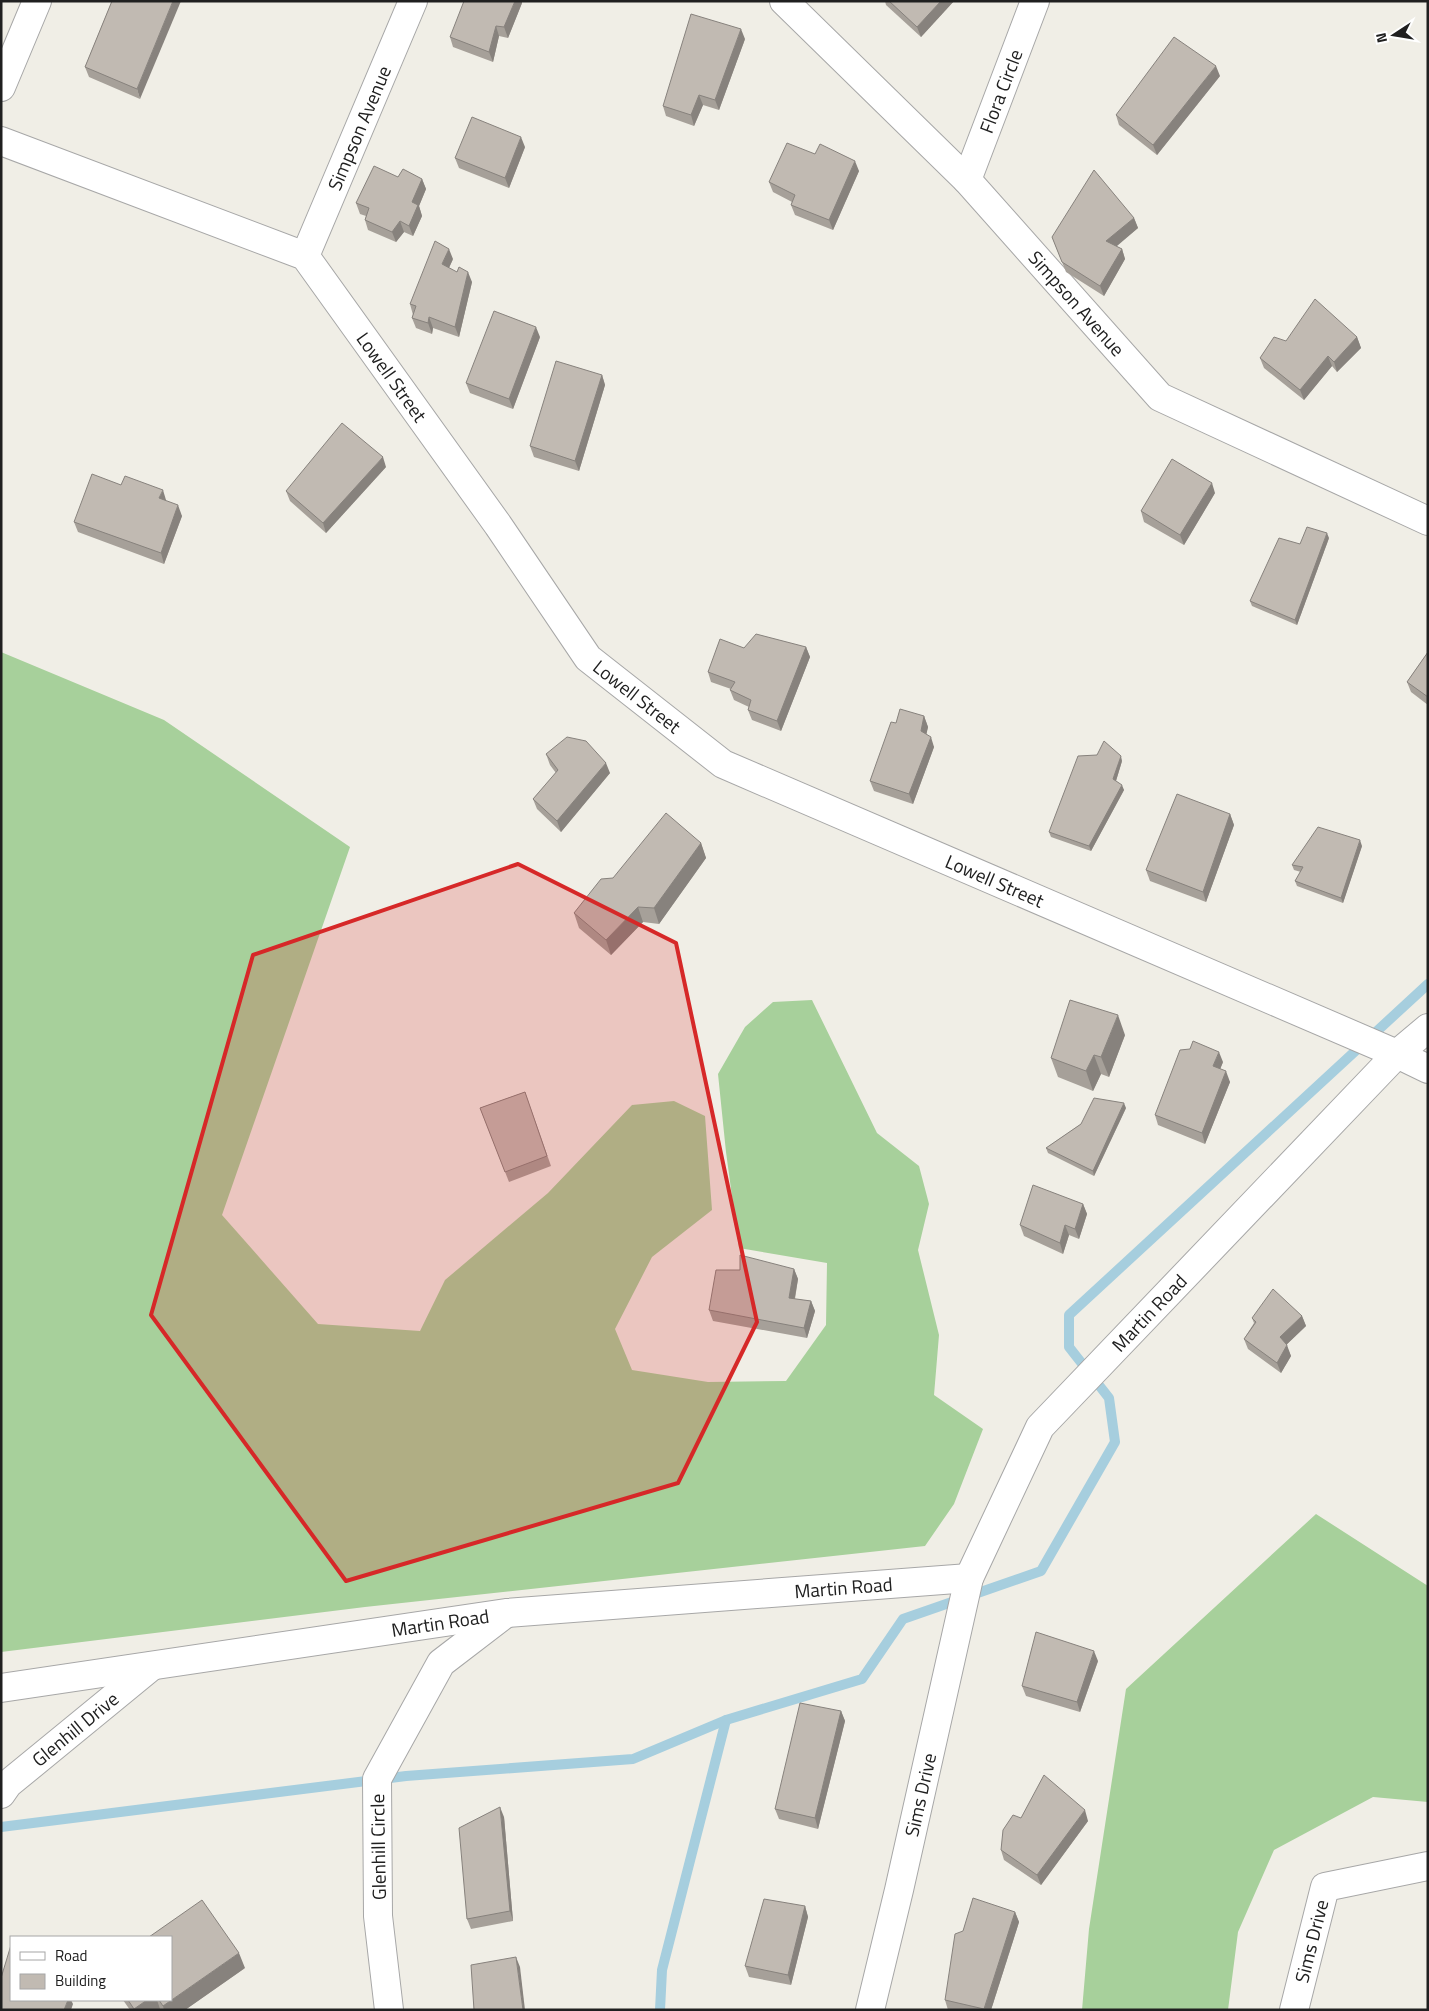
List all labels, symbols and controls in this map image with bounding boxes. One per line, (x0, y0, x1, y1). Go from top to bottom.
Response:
north arrow (1369, 10, 1419, 60)
text: N (1370, 31, 1392, 45)
street label: Flora Circle (971, 45, 1029, 137)
street label: Simpson Avenue (319, 61, 398, 195)
street label: Simpson Avenue (1022, 244, 1132, 362)
street label: Lowell Street (350, 326, 435, 428)
street label: Lowell Street (587, 652, 688, 740)
street label: Lowell Street (941, 846, 1049, 915)
street label: Martin Road (1104, 1267, 1193, 1358)
street label: Martin Road (793, 1569, 894, 1605)
street label: Martin Road (389, 1601, 491, 1644)
street label: Glenhill Drive (25, 1684, 125, 1773)
street label: Sims Drive (896, 1750, 943, 1839)
street label: Glenhill Circle (362, 1794, 393, 1900)
street label: Sims Drive (1286, 1896, 1335, 1986)
legend (10, 1936, 172, 2001)
text: Road (55, 1944, 87, 1967)
text: Building (55, 1969, 106, 1992)

